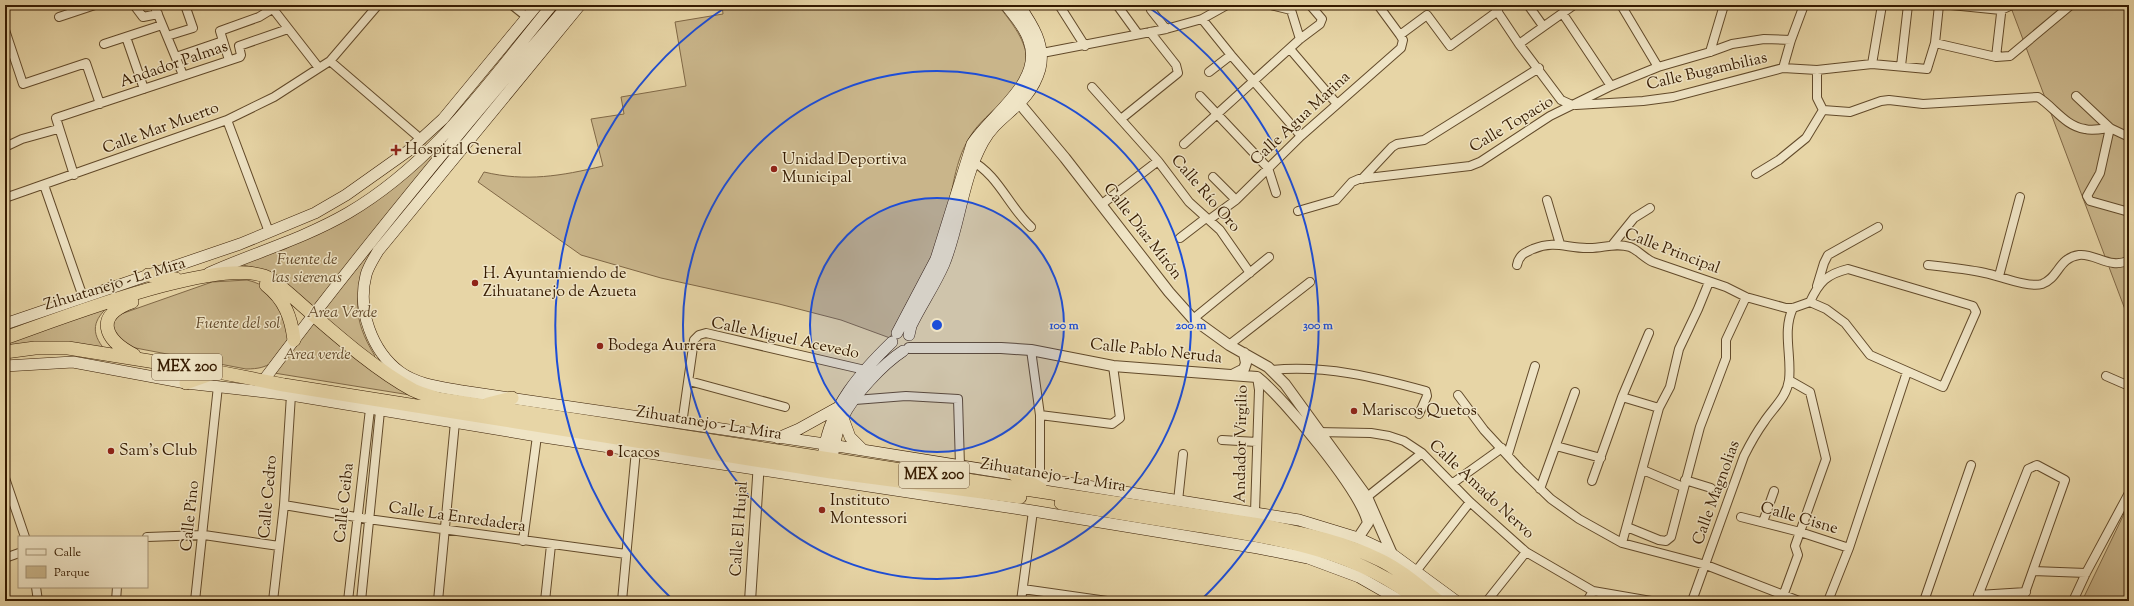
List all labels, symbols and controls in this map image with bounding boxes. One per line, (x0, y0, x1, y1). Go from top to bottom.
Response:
street label: Andador Palmas (117, 36, 231, 94)
street label: Calle Bugambilias (1644, 47, 1770, 97)
street label: Calle Agua Marina (1246, 66, 1357, 172)
street label: Calle Topacio (1466, 91, 1559, 159)
street label: Calle Mar Muerto (100, 97, 223, 161)
place label: Hospital General (405, 139, 522, 162)
marker: Hospital General (390, 144, 402, 156)
place label: Unidad Deportiva Municipal (782, 149, 908, 190)
street label: Calle Río Oro (1165, 150, 1245, 238)
marker: Unidad Deportiva Municipal (769, 164, 779, 174)
street label: Calle Díaz Mirón (1097, 179, 1187, 286)
street label: Calle Principal (1621, 223, 1724, 281)
park label: Fuente de las sierenas (272, 249, 342, 290)
street label: Zihuatanejo - La Mira (41, 252, 189, 318)
place label: H. Ayuntamiendo de Zihuatanejo de Azueta (483, 263, 637, 304)
marker: H. Ayuntamiendo de Zihuatanejo de Azueta (470, 278, 480, 288)
park label: Area Verde (307, 302, 377, 325)
street label: Calle Miguel Acevedo (709, 312, 861, 366)
park label: Fuente del sol (196, 313, 280, 336)
text: 100 m (1048, 317, 1079, 335)
text: 200 m (1176, 317, 1206, 335)
text: 300 m (1303, 317, 1333, 335)
centre of rings (930, 318, 944, 332)
street label: Calle Pablo Neruda (1089, 334, 1224, 370)
place label: Bodega Aurrera (608, 335, 717, 358)
marker: Bodega Aurrera (595, 341, 605, 351)
park label: Area verde (283, 344, 351, 367)
road number: MEX 200 (152, 354, 222, 380)
street label: Andador Virgilio (1229, 385, 1255, 503)
place label: Mariscos Quetos (1362, 400, 1477, 423)
street label: Zihuatanejo - La Mira (635, 401, 784, 447)
marker: Mariscos Quetos (1349, 406, 1359, 416)
street label: Calle Amado Nervo (1423, 435, 1539, 545)
street label: Calle Magnolias (1687, 437, 1747, 549)
place label: Sam's Club (119, 440, 197, 463)
place label: Icacos (618, 442, 660, 465)
marker: Sam's Club (106, 446, 116, 456)
marker: Icacos (605, 448, 615, 458)
street label: Zihuatanejo - La Mira (979, 453, 1128, 499)
street label: Calle Cedro (254, 454, 284, 539)
street label: Calle Ceiba (329, 461, 361, 544)
road number: MEX 200 (899, 462, 969, 488)
street label: Calle Pino (176, 479, 206, 553)
street label: Calle El Hujal (725, 480, 755, 577)
place label: Instituto Montessori (830, 490, 908, 531)
street label: Calle La Enredadera (387, 497, 528, 539)
street label: Calle Cisne (1757, 497, 1841, 541)
marker: Instituto Montessori (817, 505, 827, 515)
legend (18, 536, 148, 588)
text: Calle (54, 544, 82, 562)
text: Parque (54, 564, 90, 582)

